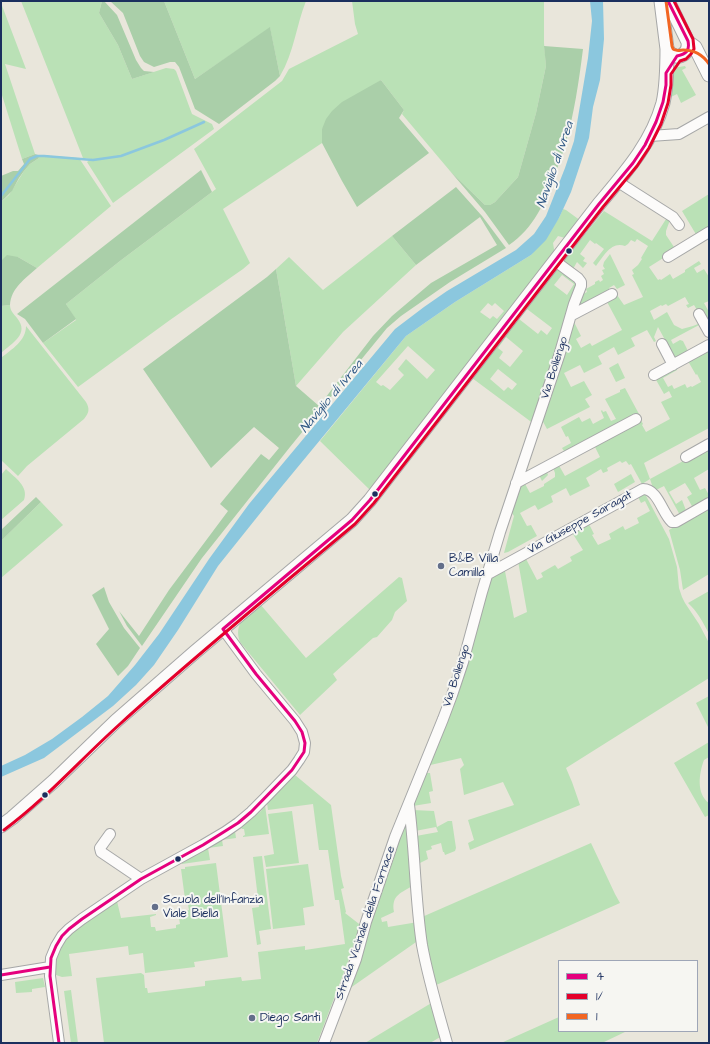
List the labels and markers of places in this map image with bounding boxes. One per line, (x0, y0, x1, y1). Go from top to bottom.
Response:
unlabelled marker (564, 246, 574, 256)
unlabelled marker (370, 489, 380, 499)
place label: B&B Villa Camilla (449, 552, 498, 580)
marker: B&B Villa Camilla (436, 561, 446, 571)
unlabelled marker (40, 790, 50, 800)
unlabelled marker (173, 854, 183, 864)
place label: Scuola dell'Infanzia Viale Biella (163, 893, 263, 921)
marker: Scuola dell'Infanzia Viale Biella (150, 902, 160, 912)
place label: Diego Santi (260, 1011, 320, 1025)
marker: Diego Santi (247, 1013, 257, 1023)

